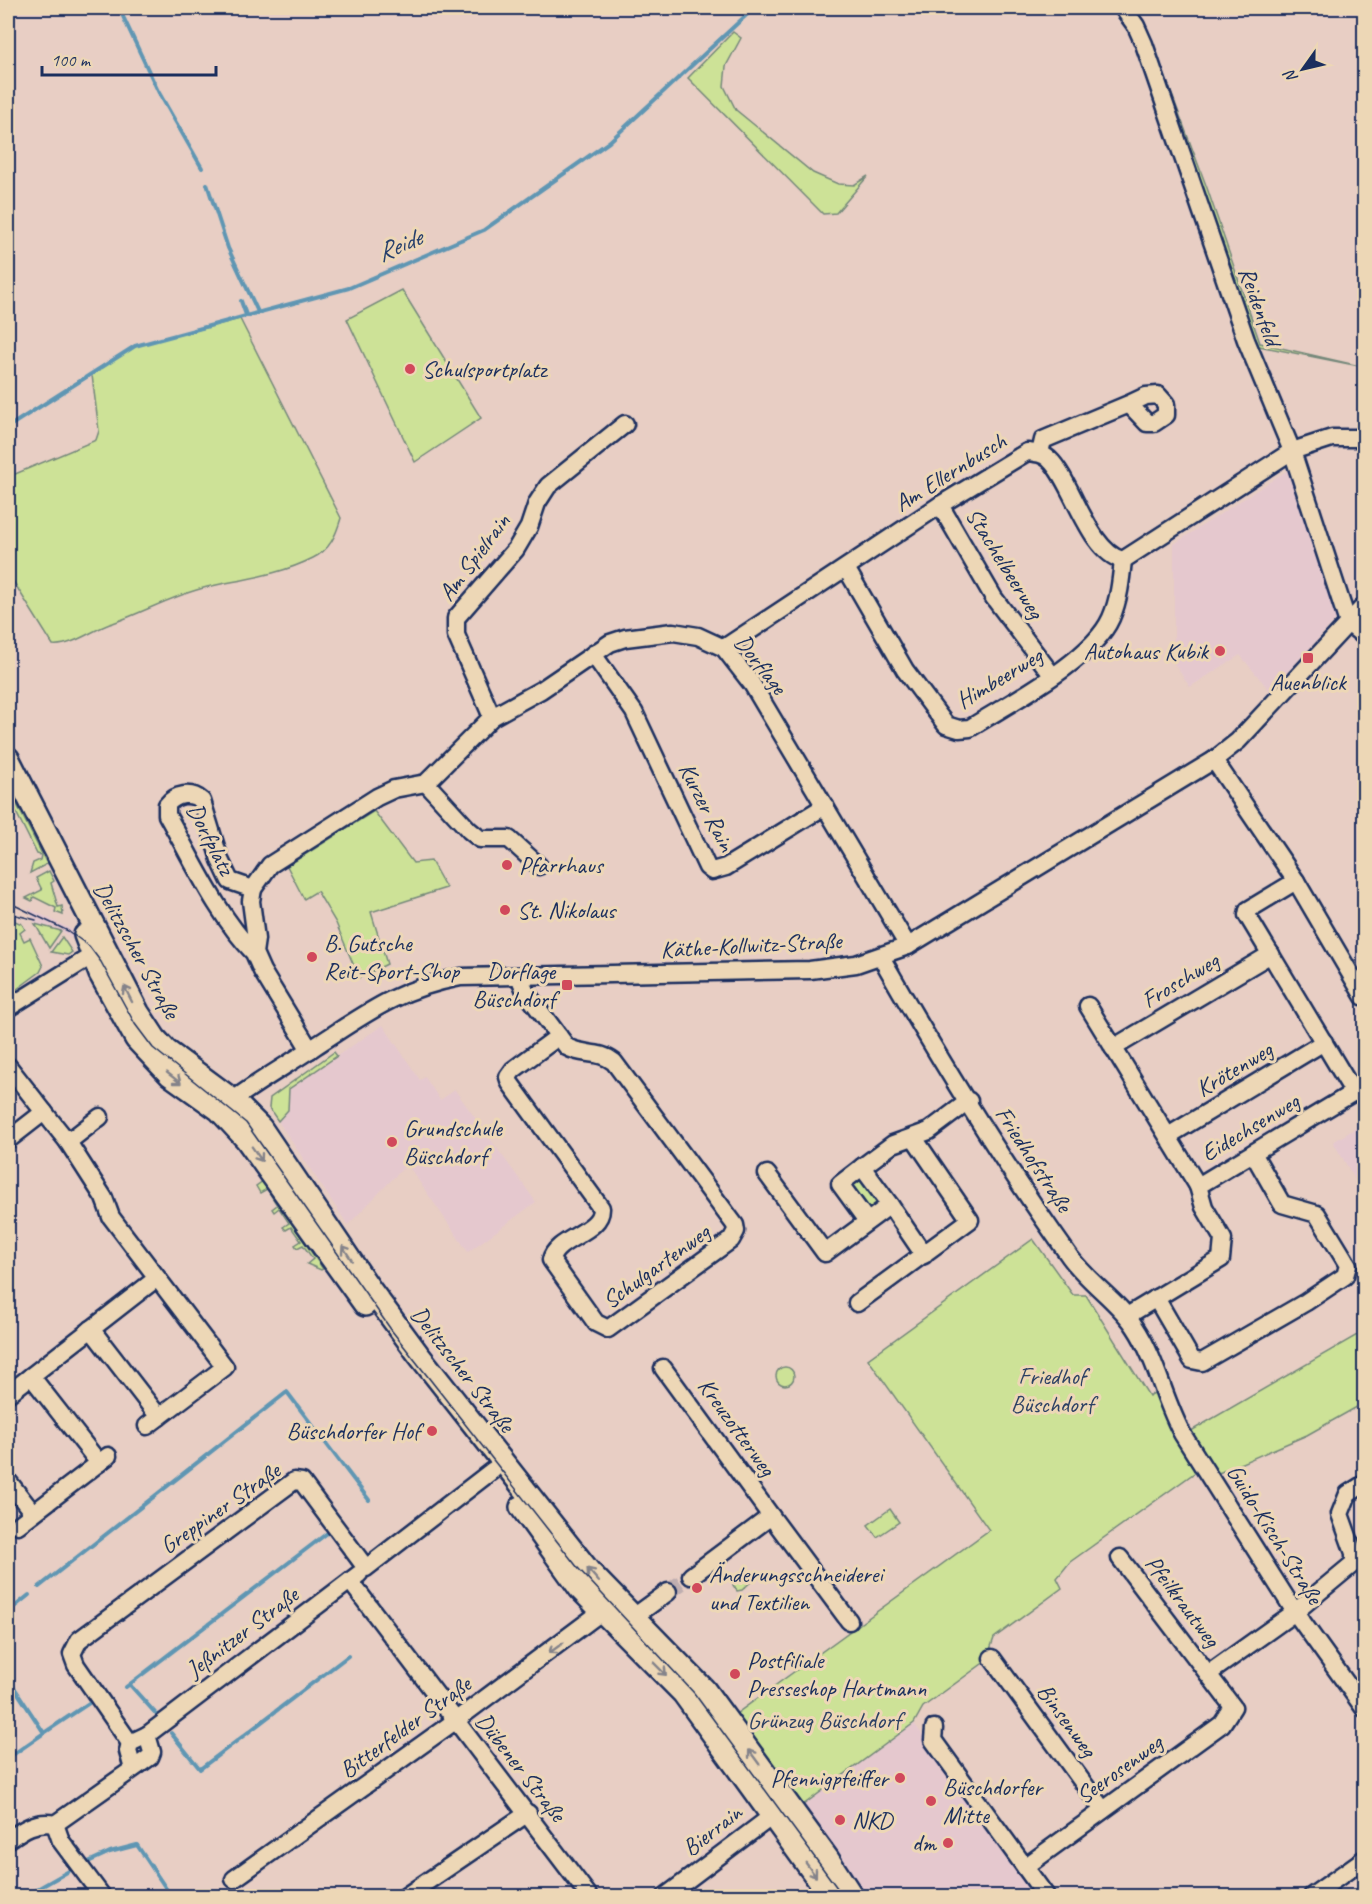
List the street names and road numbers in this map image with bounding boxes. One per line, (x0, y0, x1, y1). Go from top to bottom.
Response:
street label: Reidenfeld (1232, 263, 1289, 353)
street label: Am Ellernbusch (888, 425, 1012, 518)
street label: Stachelbeerweg (959, 502, 1052, 626)
street label: Am Spielrain (431, 507, 517, 607)
street label: Dorflage (728, 628, 795, 702)
street label: Himbeerweg (951, 639, 1050, 715)
street label: Kurzer Rain (672, 758, 743, 857)
street label: Dorfplatz (180, 798, 242, 881)
street label: Delitzscher Straße (87, 876, 188, 1026)
street label: Käthe-Kollwitz-Straße (660, 925, 844, 965)
street label: Froschweg (1136, 945, 1225, 1015)
street label: Krötenweg (1190, 1034, 1279, 1104)
street label: Eidechsenweg (1195, 1085, 1306, 1168)
street label: Friedhofstraße (989, 1101, 1080, 1219)
street label: Schulgartenweg (596, 1216, 717, 1315)
street label: Delitzscher Straße (404, 1300, 523, 1440)
street label: Kreuzotterweg (691, 1372, 784, 1483)
street label: Greppiner Straße (154, 1454, 288, 1560)
street label: Guido-Kisch-Straße (1220, 1458, 1331, 1611)
street label: Pfeilkrautweg (1139, 1549, 1228, 1654)
street label: Jeßnitzer Straße (179, 1579, 306, 1685)
street label: Bitterfelder Straße (333, 1668, 478, 1785)
street label: Binsenweg (1030, 1677, 1105, 1765)
street label: Dübener Straße (469, 1707, 574, 1829)
street label: Seerosenweg (1070, 1726, 1170, 1810)
street label: Bierrain (676, 1797, 749, 1863)

